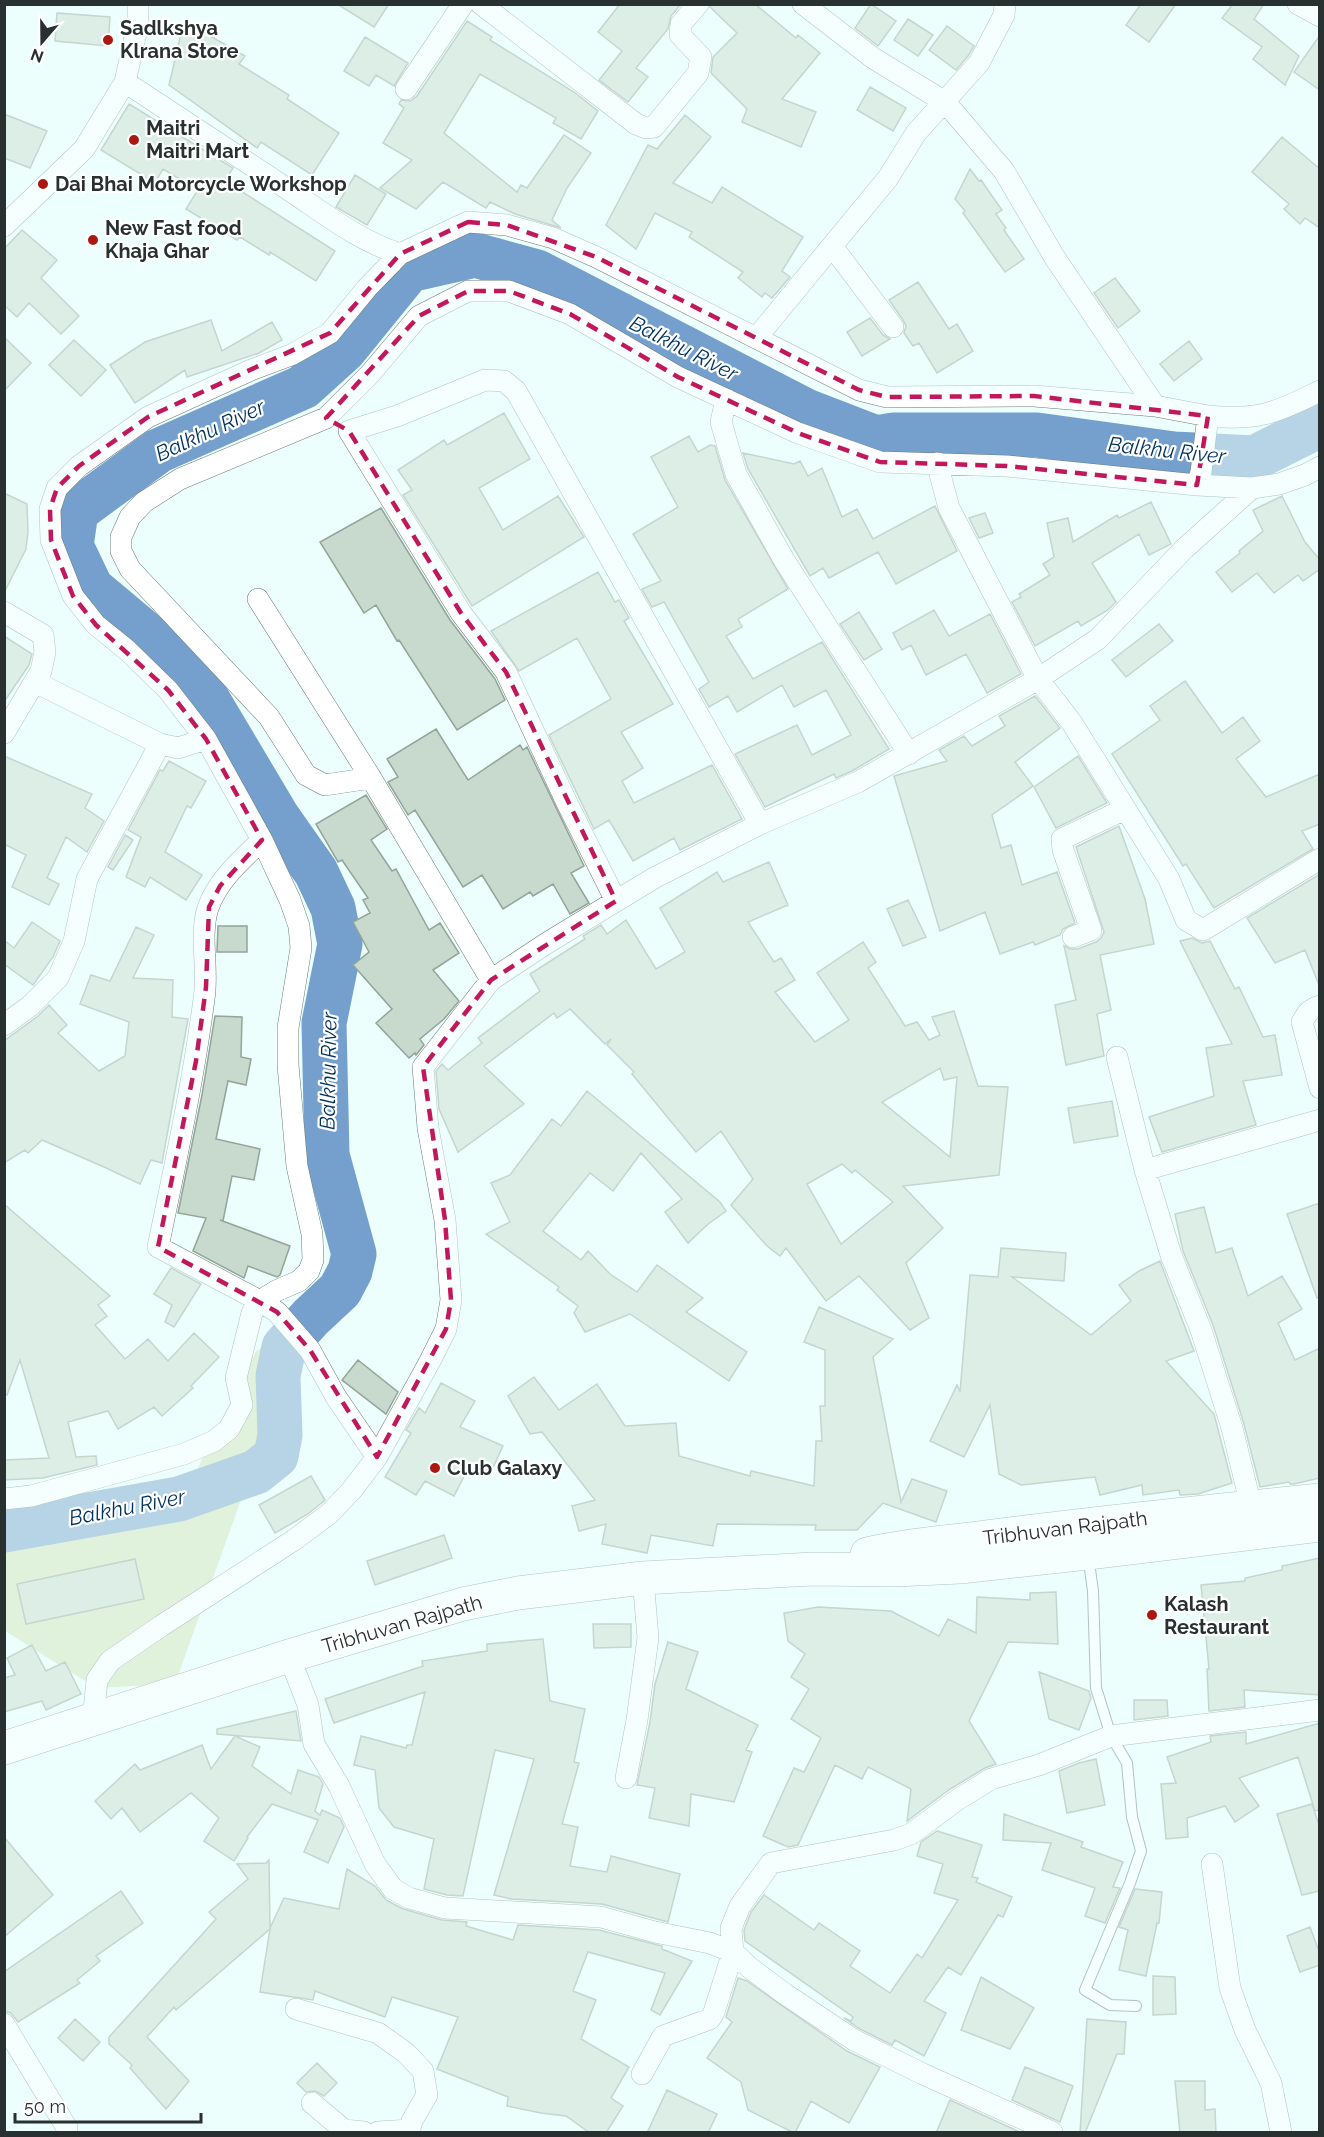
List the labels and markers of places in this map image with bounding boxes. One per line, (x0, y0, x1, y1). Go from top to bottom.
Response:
place label: Sadlkshya Klrana Store (120, 16, 239, 63)
marker: Sadlkshya Klrana Store (101, 33, 115, 47)
place label: Maitri Maitri Mart (146, 116, 249, 163)
marker: Maitri Maitri Mart (127, 133, 141, 147)
place label: Dai Bhai Motorcycle Workshop (55, 172, 347, 196)
marker: Dai Bhai Motorcycle Workshop (36, 177, 50, 191)
place label: New Fast food Khaja Ghar (105, 216, 242, 263)
marker: New Fast food Khaja Ghar (86, 233, 100, 247)
place label: Club Galaxy (447, 1456, 562, 1480)
marker: Club Galaxy (428, 1461, 442, 1475)
place label: Kalash Restaurant (1164, 1592, 1269, 1639)
marker: Kalash Restaurant (1145, 1608, 1159, 1622)

